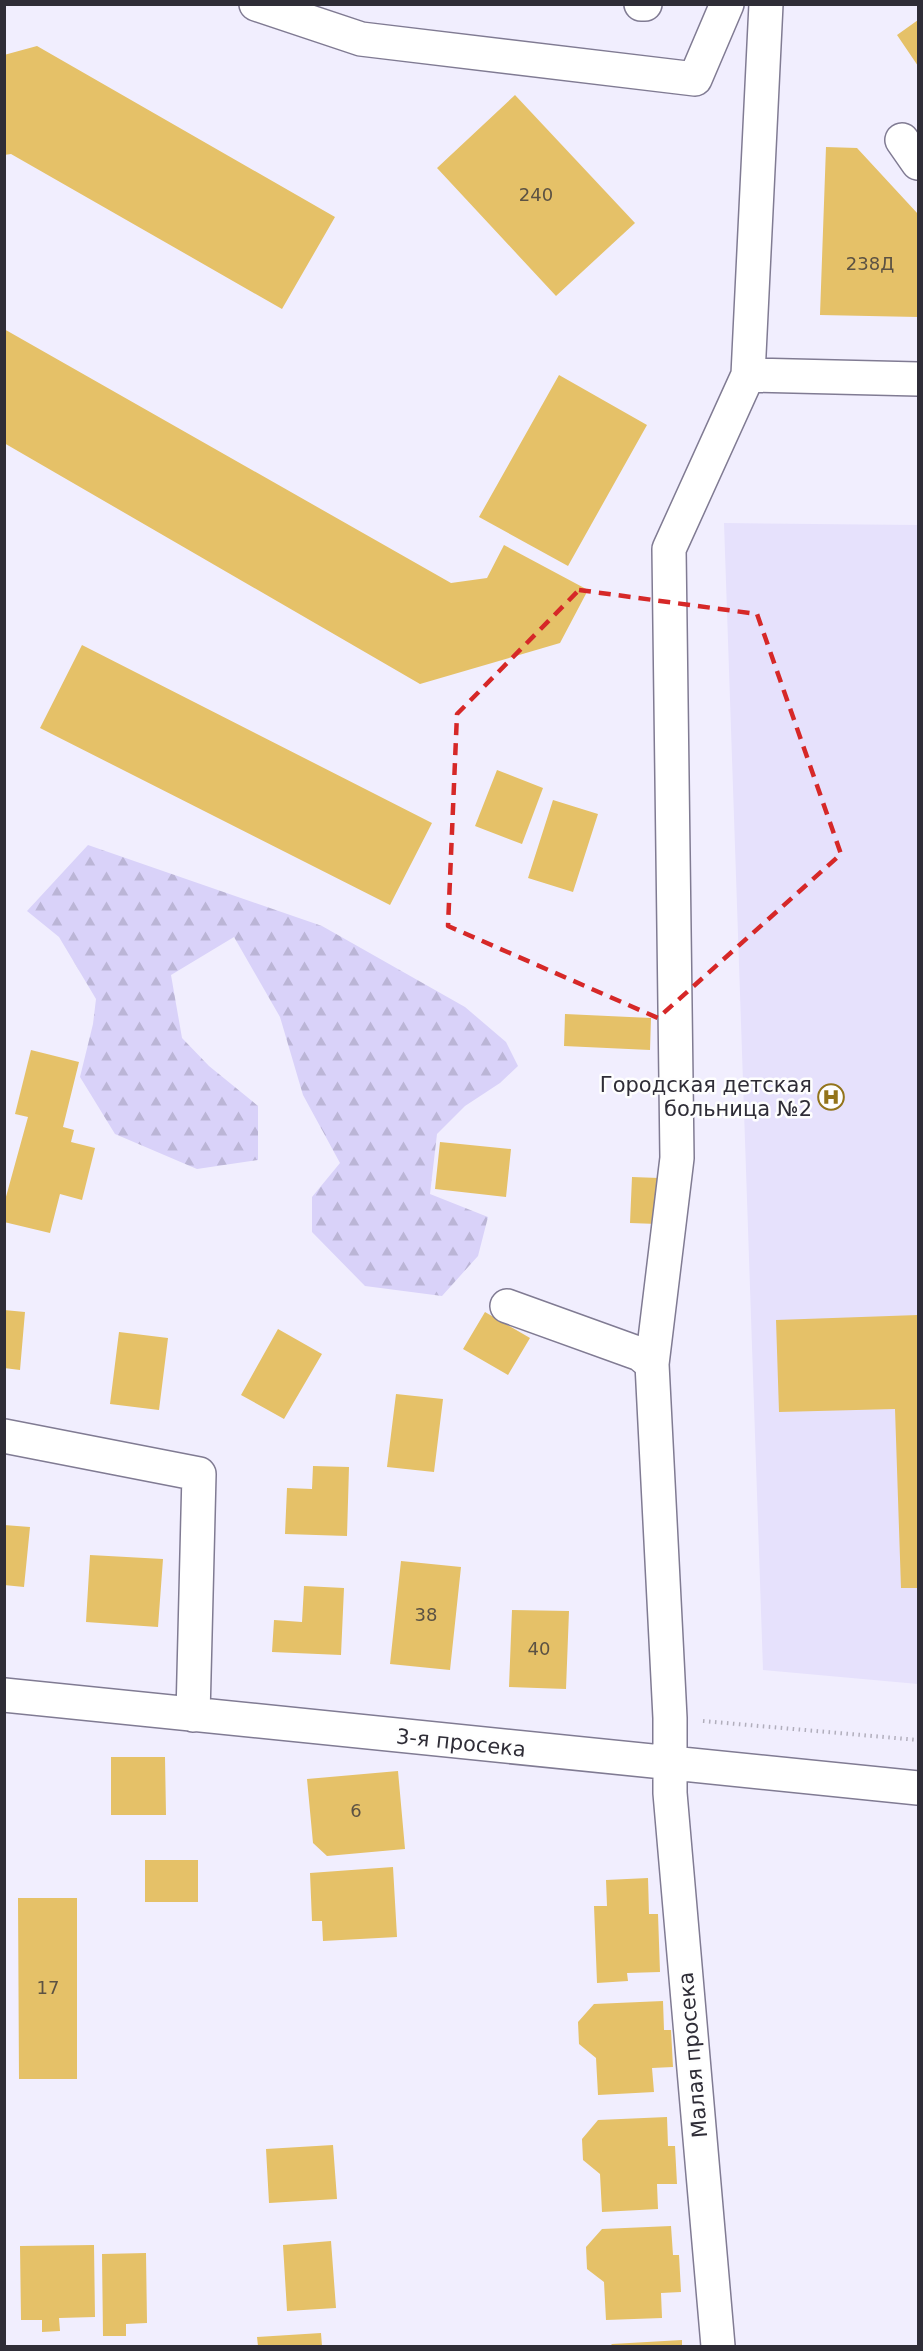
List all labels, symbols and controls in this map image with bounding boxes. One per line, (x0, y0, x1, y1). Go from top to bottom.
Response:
house number: 240 (519, 184, 553, 205)
house number: 238Д (846, 253, 894, 274)
place label: Городская детская больница №2 (600, 1073, 812, 1121)
hospital icon: Городская детская больница №2 (816, 1082, 846, 1112)
house number: 38 (415, 1604, 437, 1625)
house number: 40 (528, 1638, 550, 1659)
street label: 3-я просека (395, 1724, 527, 1762)
house number: 6 (350, 1800, 362, 1821)
street label: Малая просека (674, 1971, 712, 2139)
house number: 17 (37, 1977, 59, 1998)

